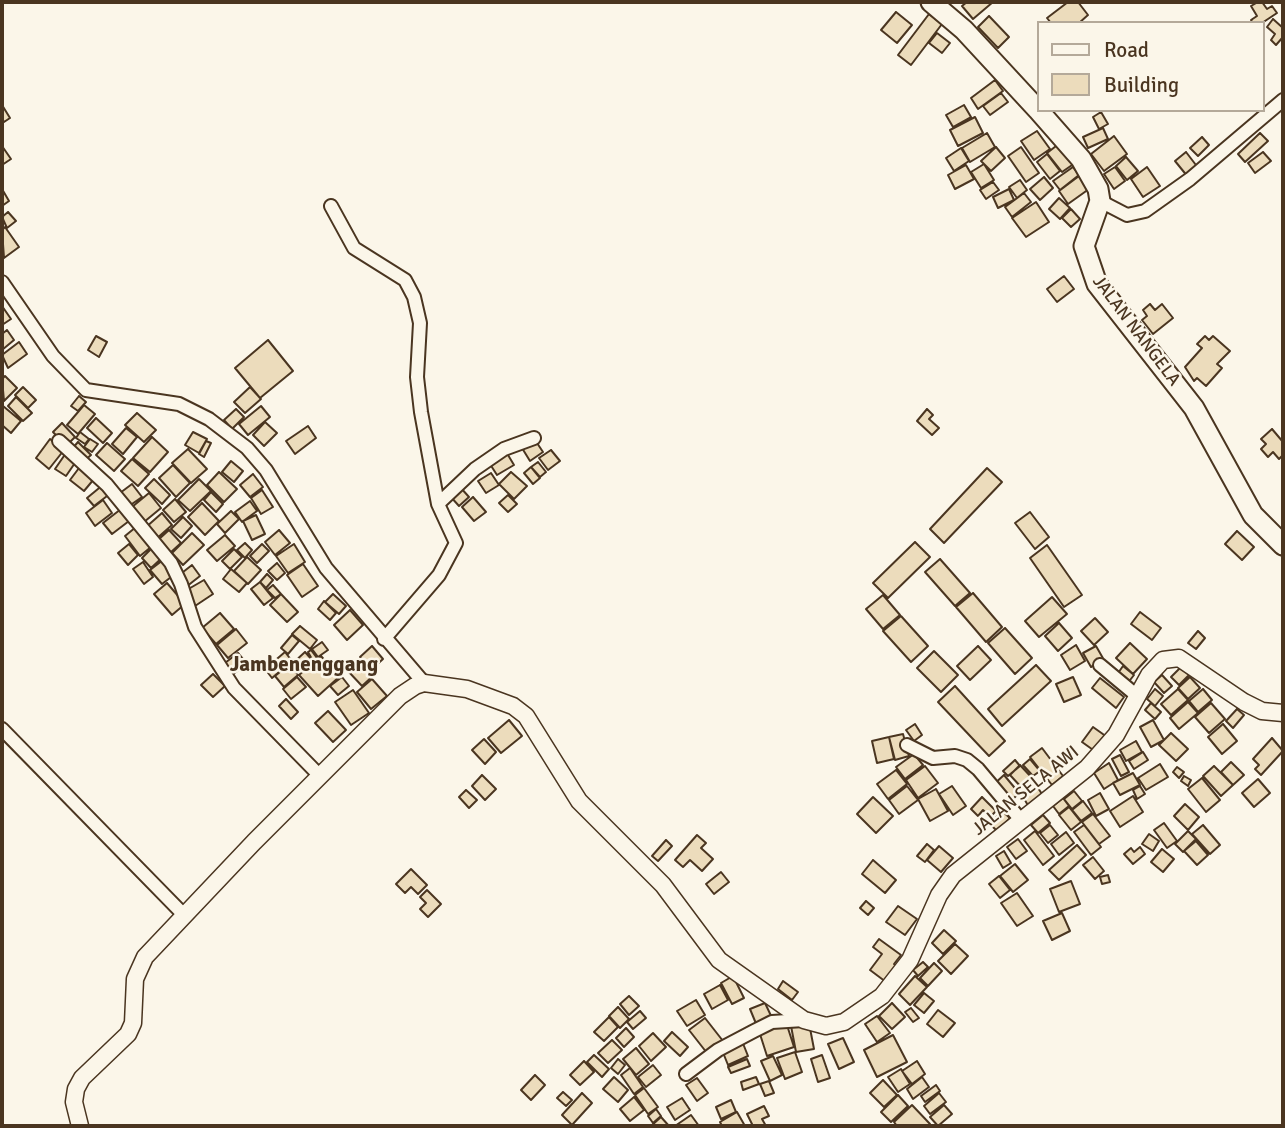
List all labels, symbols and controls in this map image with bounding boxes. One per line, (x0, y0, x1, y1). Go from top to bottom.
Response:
legend (1036, 21, 1264, 112)
text: Road (1104, 37, 1149, 63)
text: Building (1104, 72, 1179, 98)
street label: JALAN NANGELA (1087, 272, 1185, 390)
district label: Jambenenggang (230, 652, 378, 678)
street label: JALAN SELA AWI (968, 741, 1084, 841)

